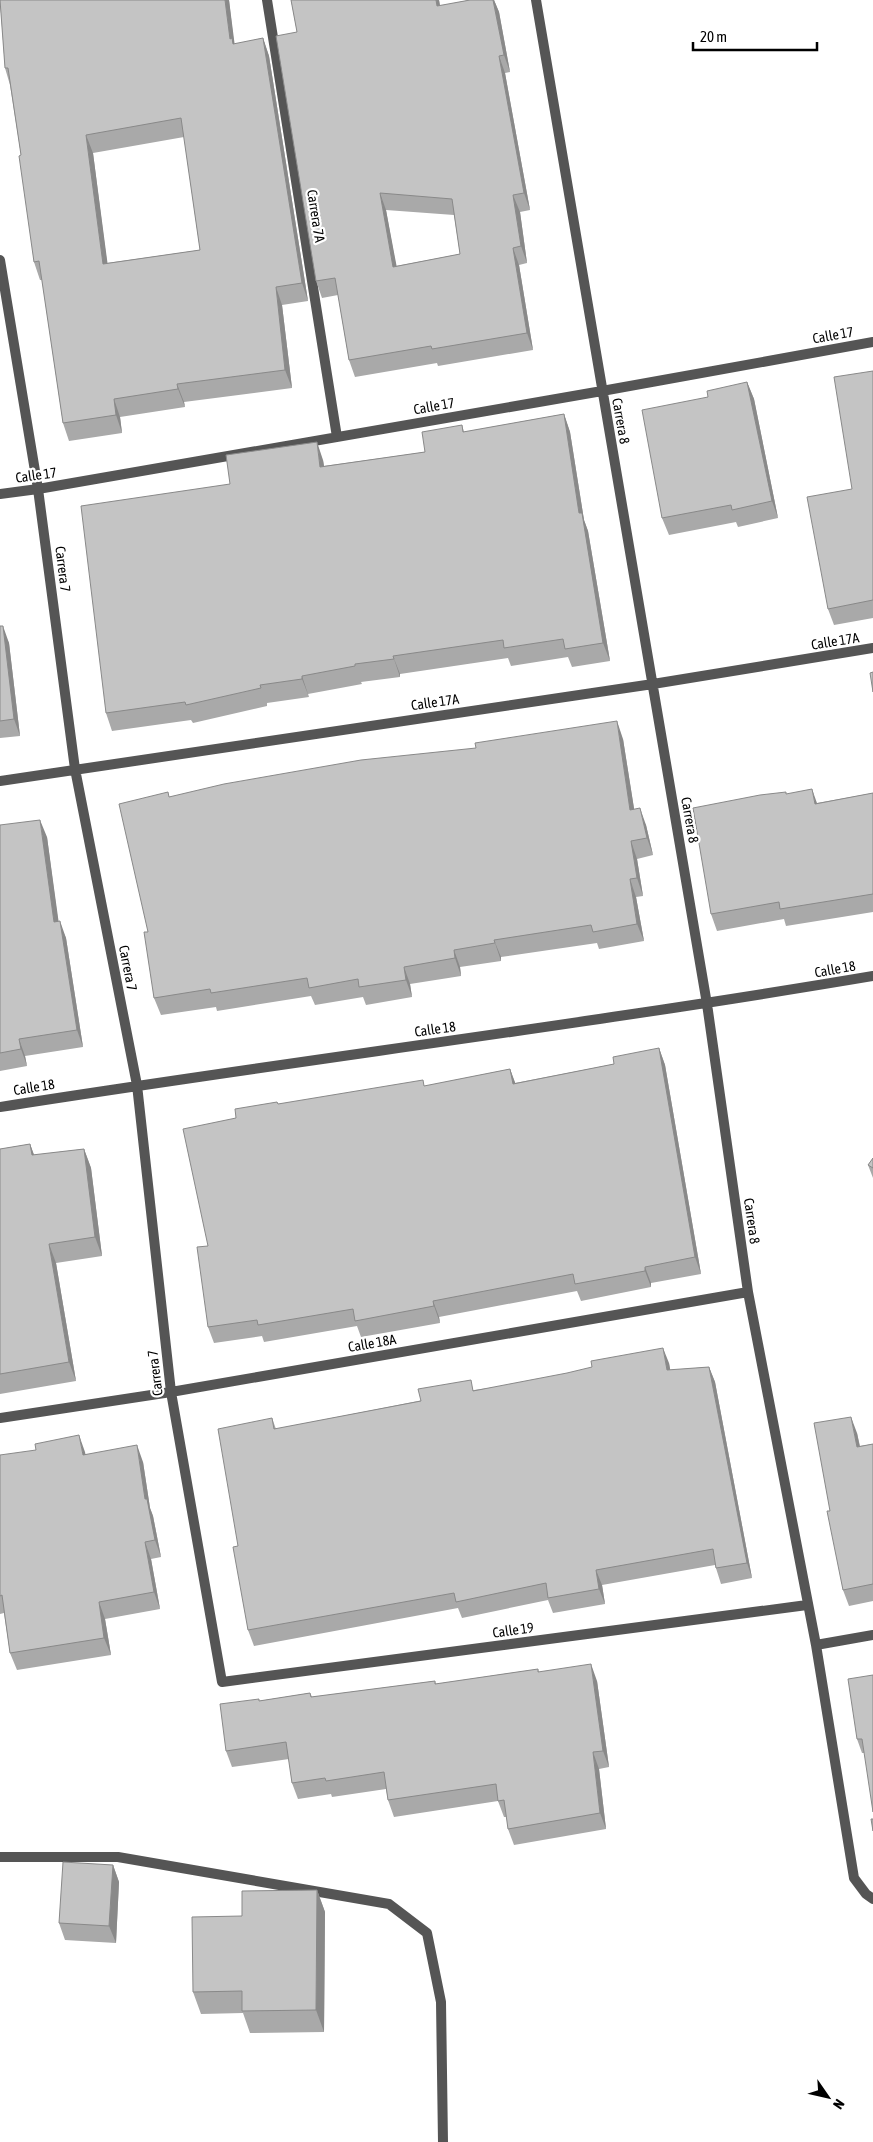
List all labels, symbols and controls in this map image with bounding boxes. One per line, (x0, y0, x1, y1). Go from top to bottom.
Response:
scale bar (693, 20, 817, 52)
text: 20 m (700, 28, 727, 45)
street label: Carrera 7A (304, 188, 328, 244)
street label: Calle 17 (811, 324, 855, 346)
street label: Calle 17 (412, 395, 456, 417)
street label: Carrera 8 (609, 397, 633, 446)
street label: Calle 17 (14, 464, 58, 486)
street label: Carrera 7 (52, 545, 74, 593)
street label: Calle 17A (810, 629, 860, 653)
street label: Calle 17A (410, 691, 460, 713)
street label: Carrera 8 (678, 796, 702, 845)
street label: Carrera 7 (116, 944, 140, 992)
street label: Calle 18 (813, 957, 857, 980)
street label: Calle 18 (413, 1018, 457, 1040)
street label: Calle 18 (12, 1076, 56, 1098)
street label: Carrera 8 (741, 1197, 763, 1245)
street label: Calle 18A (347, 1331, 397, 1355)
street label: Carrera 7 (144, 1349, 166, 1397)
street label: Calle 19 (491, 1619, 535, 1641)
north arrow (803, 2072, 853, 2122)
text: N (830, 2096, 848, 2112)

